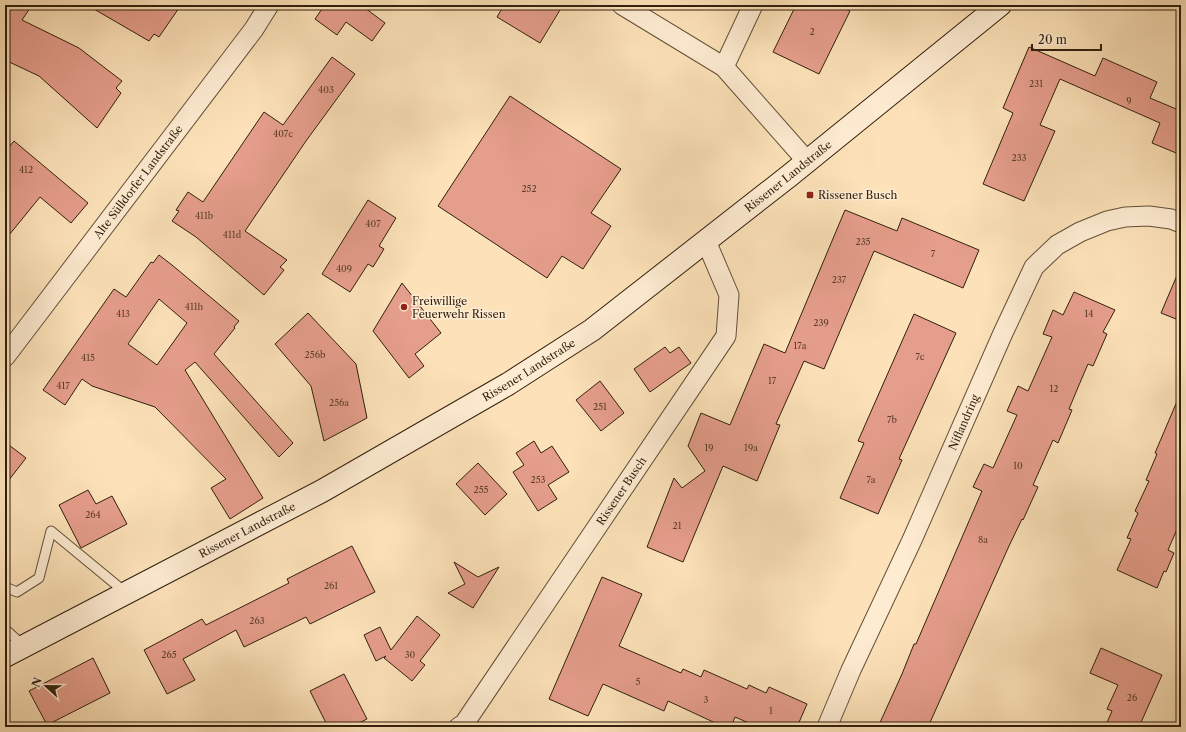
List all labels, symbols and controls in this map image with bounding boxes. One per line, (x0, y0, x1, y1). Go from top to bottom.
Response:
house number: 2 (809, 26, 815, 37)
scale bar (1032, 26, 1101, 52)
text: 20 m (1038, 32, 1067, 47)
house number: 231 (1029, 78, 1043, 89)
house number: 403 (318, 84, 334, 95)
house number: 9 (1126, 95, 1132, 106)
street label: Alte Sülldorfer Landstraße (90, 122, 186, 242)
house number: 407c (273, 128, 293, 139)
street label: Rissener Landstraße (742, 137, 834, 215)
house number: 233 (1011, 152, 1027, 163)
house number: 412 (19, 164, 33, 175)
house number: 252 (521, 183, 537, 194)
place label: Rissener Busch (818, 188, 898, 202)
marker: Rissener Busch (805, 190, 815, 200)
house number: 411b (195, 210, 214, 221)
house number: 407 (365, 218, 381, 229)
house number: 411d (223, 229, 242, 240)
house number: 235 (855, 236, 871, 247)
house number: 7 (931, 248, 936, 259)
house number: 409 (336, 263, 352, 274)
house number: 237 (832, 274, 847, 285)
place label: Freiwillige Feuerwehr Rissen (412, 294, 506, 321)
house number: 411h (185, 301, 204, 312)
marker: Freiwillige Feuerwehr Rissen (399, 302, 409, 312)
house number: 413 (116, 308, 130, 319)
house number: 14 (1085, 308, 1094, 319)
house number: 239 (813, 317, 829, 328)
street label: Rissener Landstraße (480, 336, 578, 404)
house number: 17a (794, 340, 807, 351)
house number: 256b (305, 349, 326, 360)
house number: 7c (915, 351, 925, 362)
house number: 415 (81, 352, 95, 363)
house number: 17 (768, 375, 777, 386)
house number: 417 (56, 380, 70, 391)
house number: 12 (1050, 383, 1058, 394)
street label: Niflandring (945, 392, 982, 452)
house number: 256a (329, 397, 349, 408)
house number: 251 (593, 401, 607, 412)
house number: 7b (887, 414, 897, 425)
house number: 19 (704, 442, 714, 453)
house number: 19a (744, 442, 758, 453)
street label: Rissener Busch (593, 454, 649, 528)
house number: 10 (1013, 460, 1023, 471)
house number: 253 (530, 474, 546, 485)
house number: 7a (866, 474, 876, 485)
house number: 255 (474, 484, 489, 495)
street label: Rissener Landstraße (196, 499, 298, 561)
house number: 264 (85, 509, 101, 520)
house number: 21 (673, 520, 682, 531)
house number: 8a (978, 534, 988, 545)
house number: 261 (324, 580, 338, 591)
house number: 263 (249, 615, 265, 626)
house number: 265 (161, 649, 177, 660)
house number: 30 (405, 649, 416, 660)
north arrow (26, 666, 66, 706)
text: N (28, 675, 45, 689)
house number: 5 (636, 676, 641, 687)
house number: 26 (1127, 692, 1137, 703)
house number: 3 (704, 694, 709, 705)
house number: 1 (769, 705, 773, 716)

